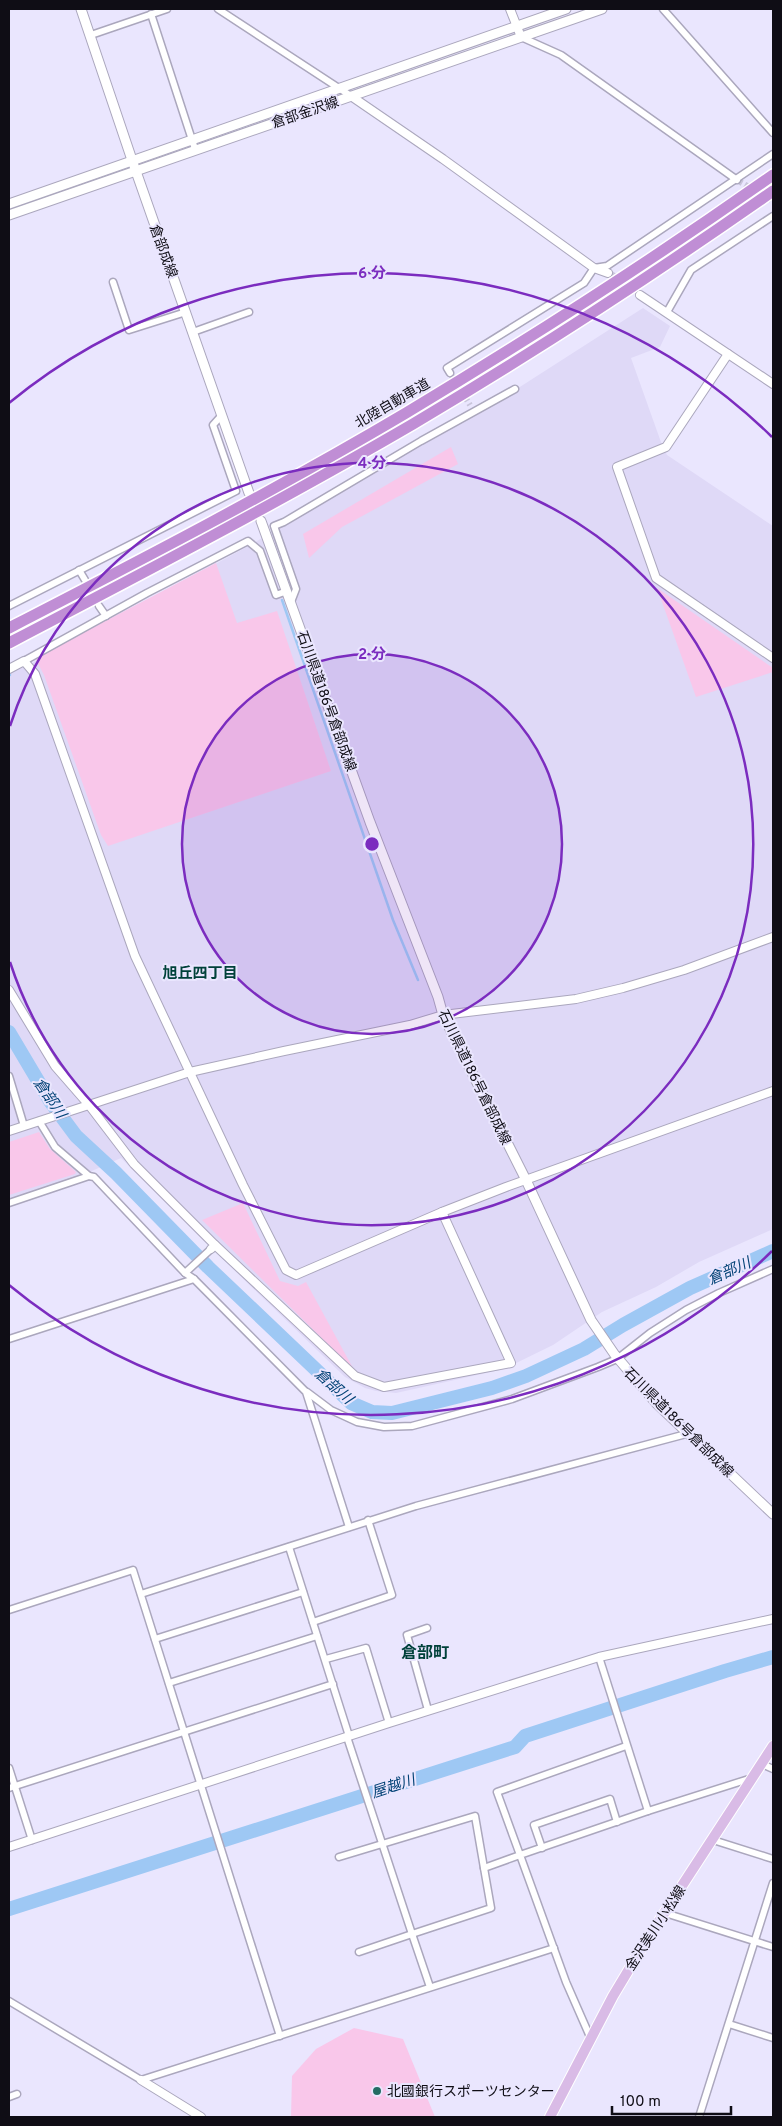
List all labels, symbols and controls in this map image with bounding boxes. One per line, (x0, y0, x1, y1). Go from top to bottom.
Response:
street label: 倉部金沢線 (270, 94, 341, 133)
street label: 倉部成線 (145, 222, 180, 281)
text: 6 分 (358, 265, 386, 284)
street label: 北陸自動車道 (352, 375, 433, 433)
text: 4 分 (358, 455, 386, 474)
street label: 石川県道186号倉部成線 (292, 629, 359, 774)
text: 2 分 (358, 646, 386, 665)
centre of rings (363, 835, 381, 853)
district label: 旭丘四丁目 (162, 965, 238, 984)
street label: 石川県道186号倉部成線 (434, 1007, 514, 1148)
water label: 倉部川 (28, 1075, 70, 1124)
water label: 倉部川 (705, 1254, 756, 1290)
water label: 倉部川 (310, 1365, 358, 1411)
street label: 石川県道186号倉部成線 (620, 1365, 736, 1481)
district label: 倉部町 (401, 1644, 449, 1664)
water label: 屋越川 (369, 1771, 420, 1803)
street label: 金沢美川小松線 (622, 1883, 690, 1975)
place label: 北國銀行スポーツセンター (387, 2083, 555, 2101)
scale bar (612, 2084, 731, 2116)
marker: 北國銀行スポーツセンター (371, 2085, 383, 2097)
text: 100 m (620, 2093, 661, 2112)

